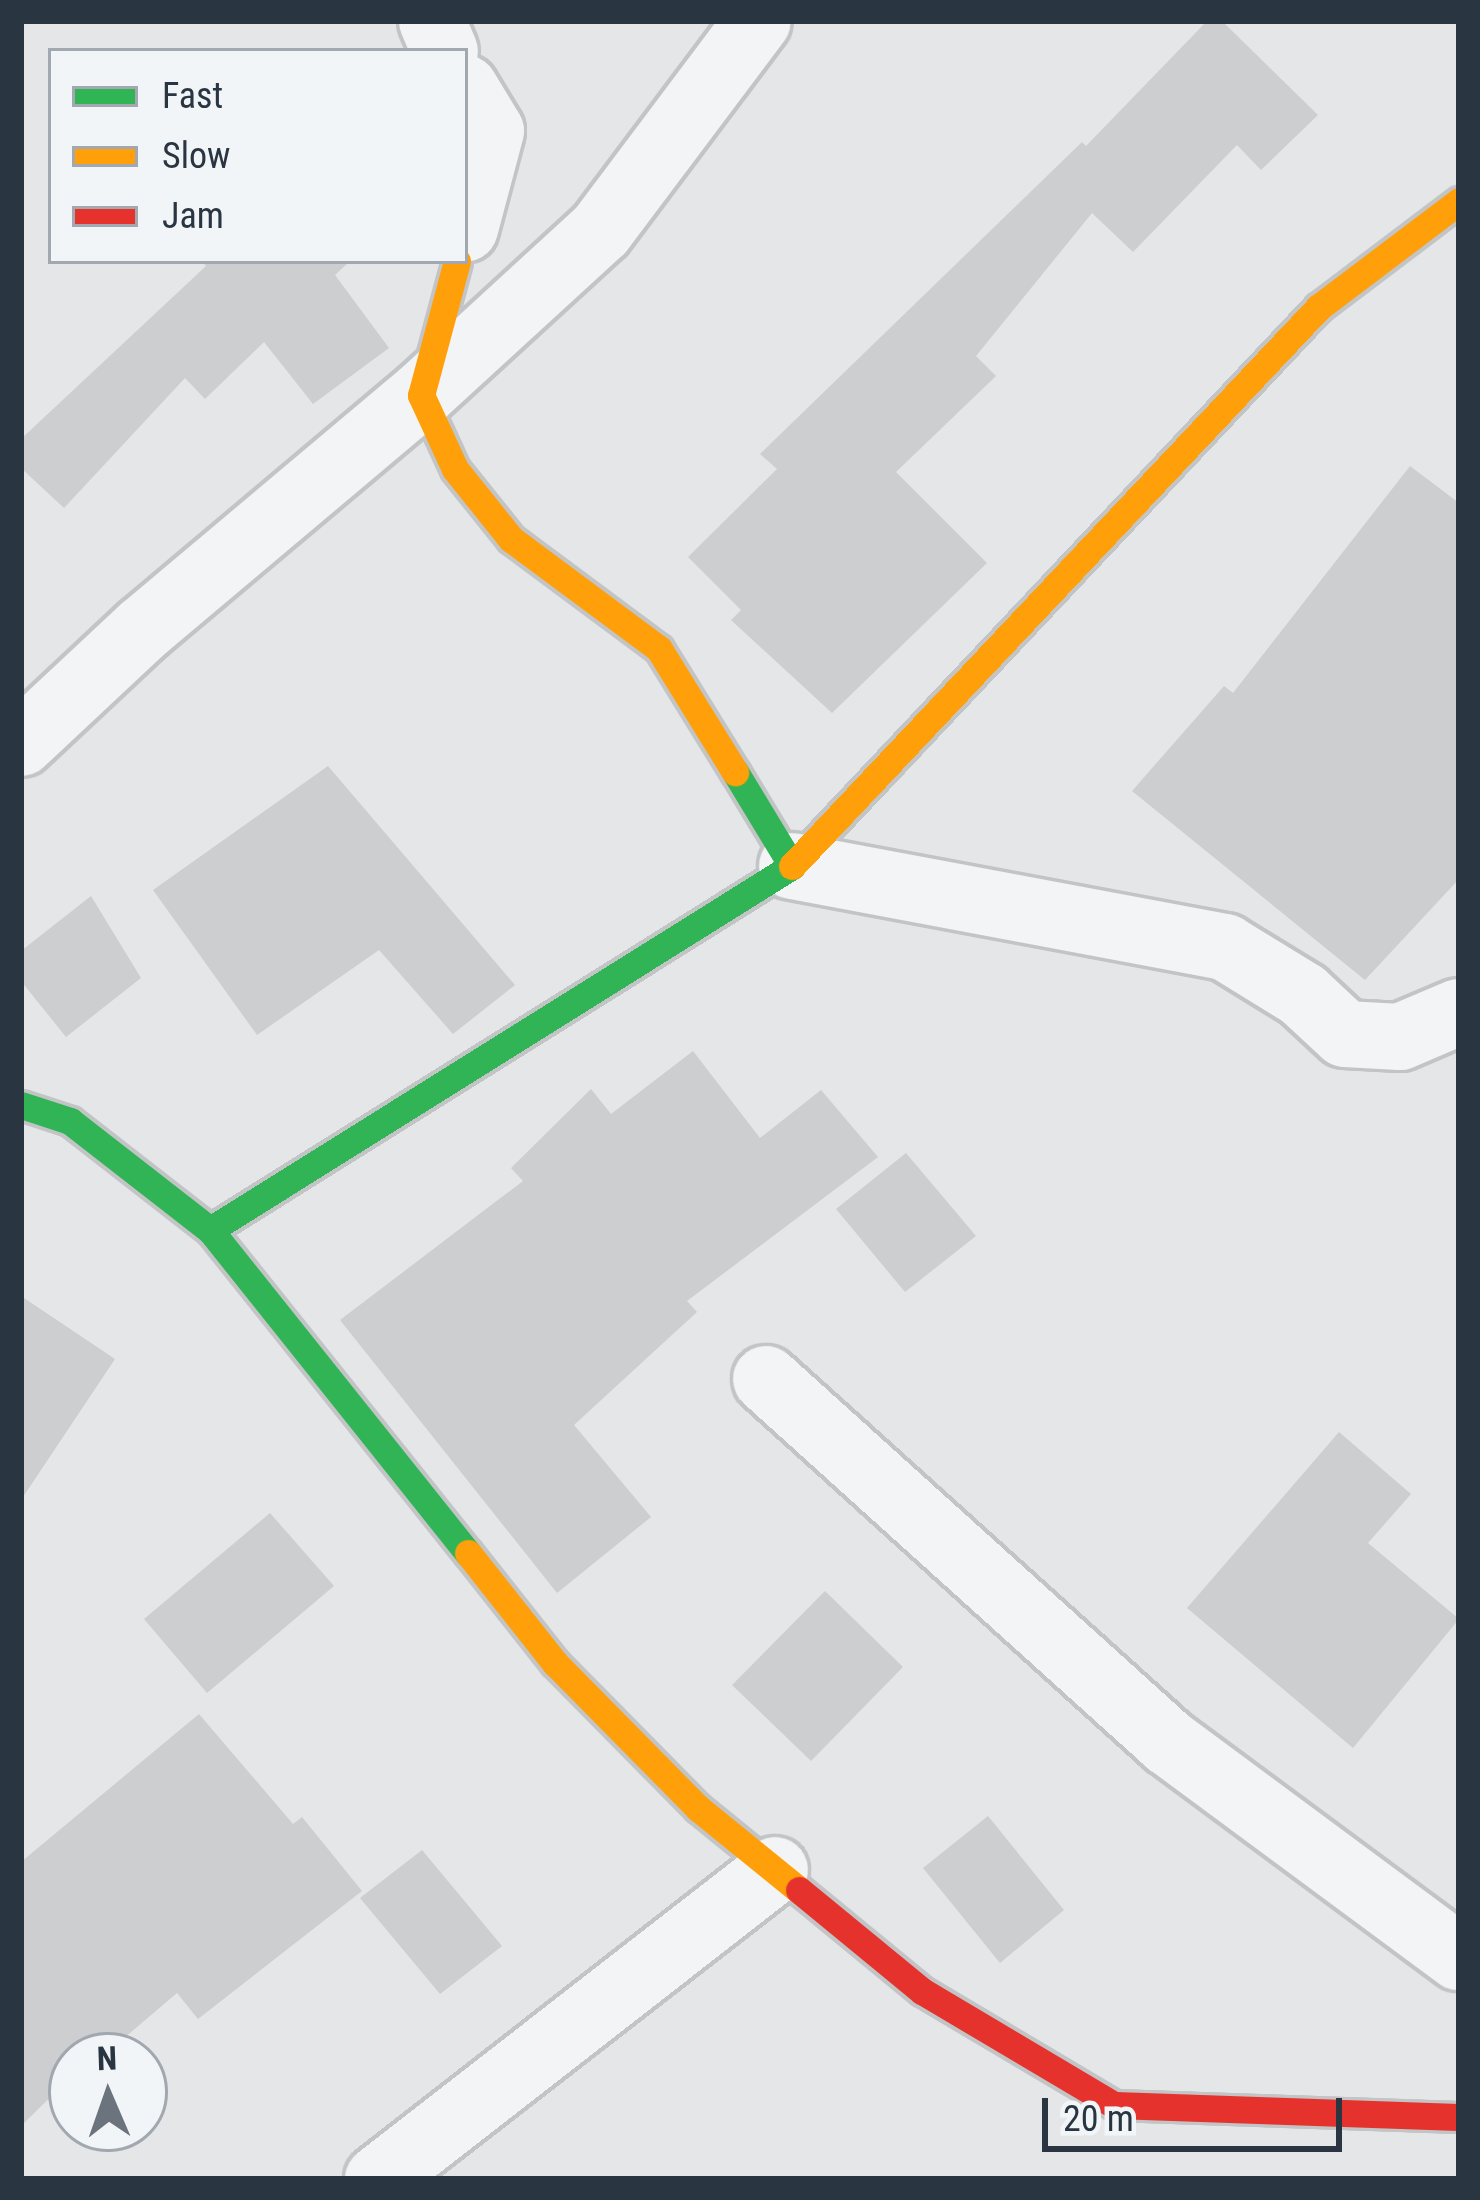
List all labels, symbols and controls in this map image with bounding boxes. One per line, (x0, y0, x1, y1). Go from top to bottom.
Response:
legend (48, 48, 468, 264)
text: Fast (162, 75, 223, 117)
text: Slow (162, 135, 230, 177)
text: Jam (162, 195, 224, 237)
north arrow (48, 2032, 168, 2152)
text: N (96, 2039, 118, 2078)
scale bar (1048, 2074, 1348, 2148)
text: 20 m (1063, 2098, 1134, 2140)

